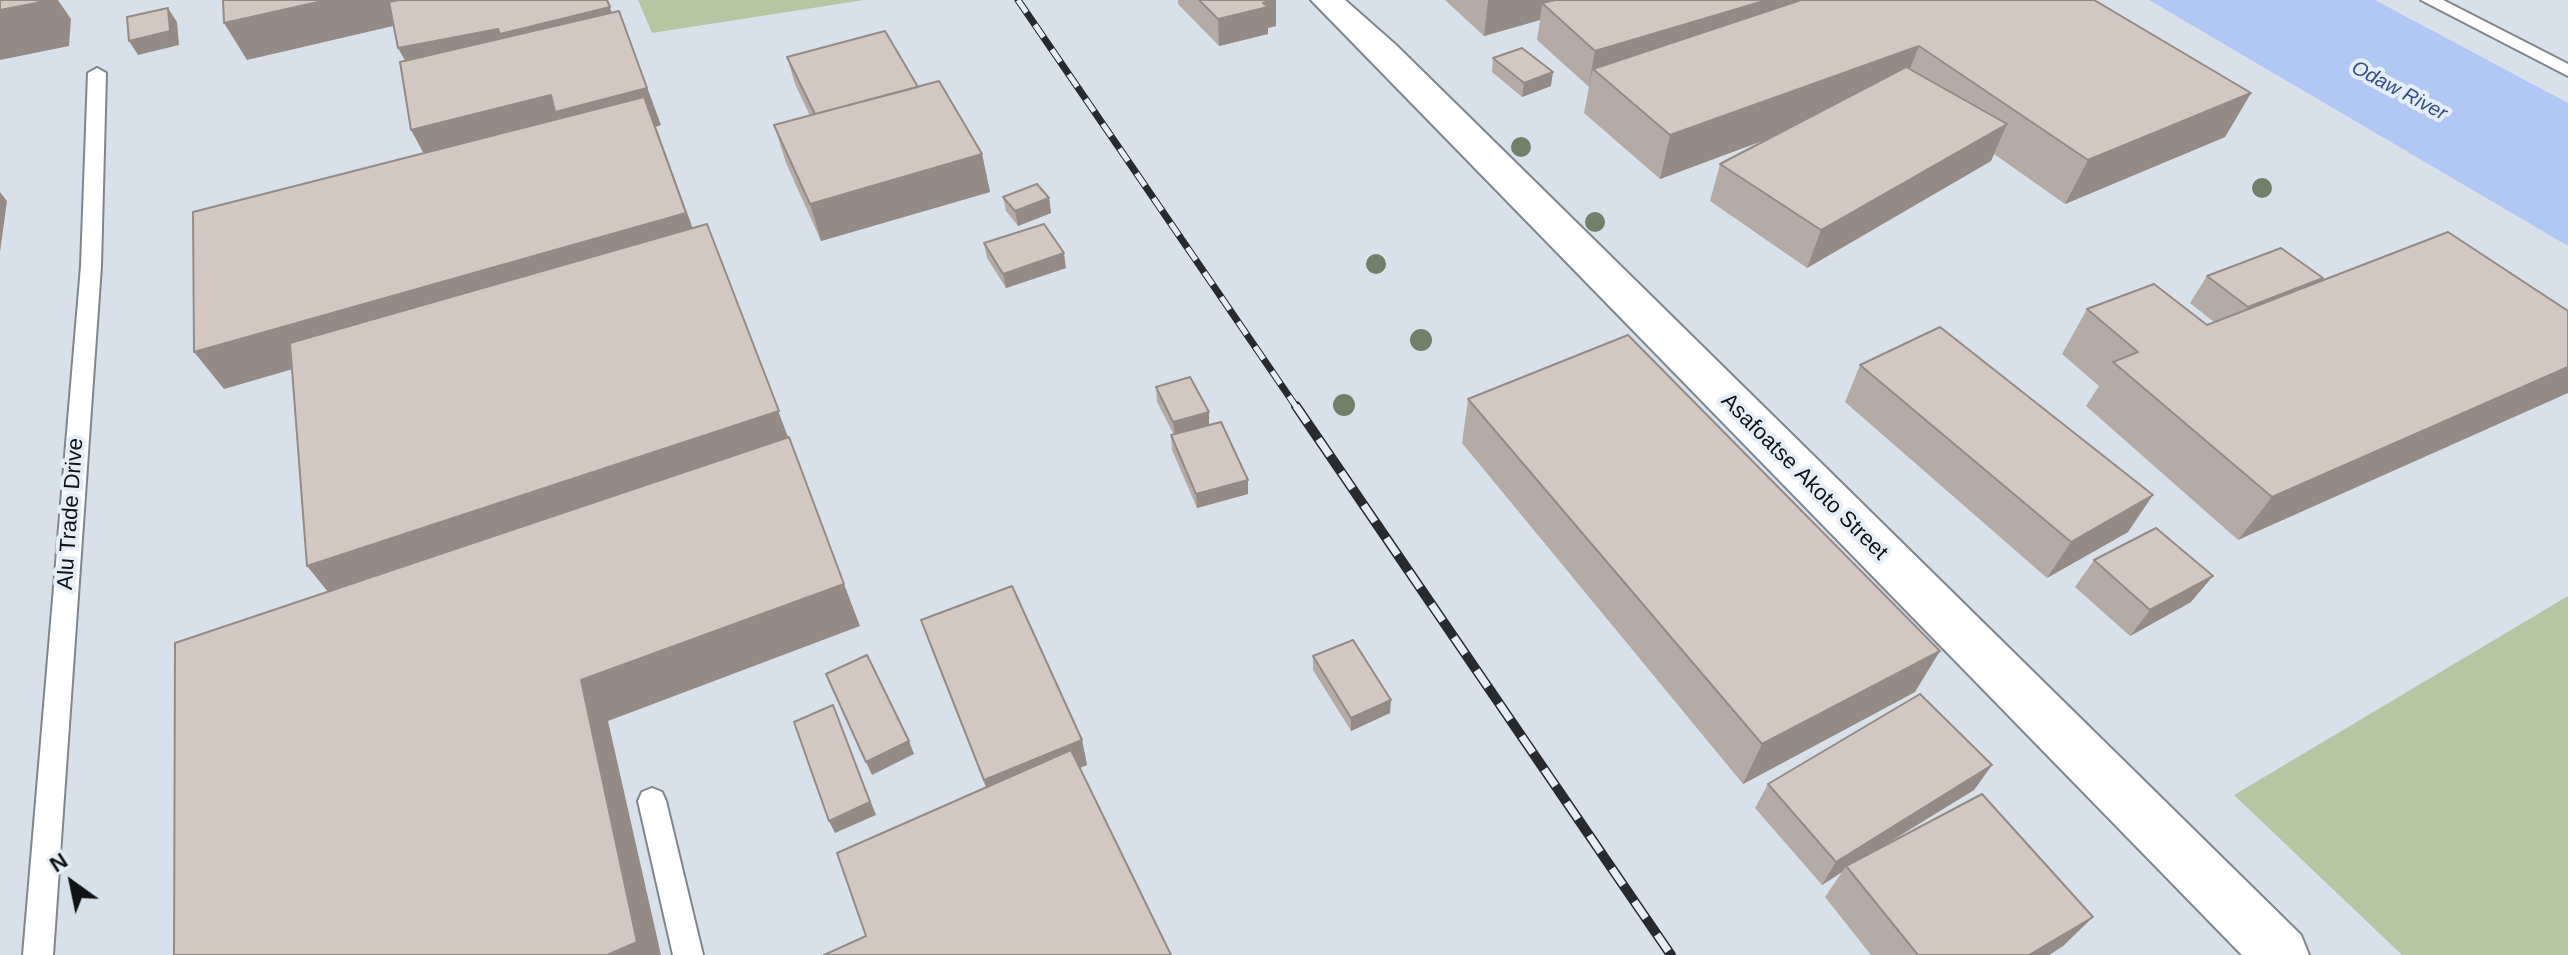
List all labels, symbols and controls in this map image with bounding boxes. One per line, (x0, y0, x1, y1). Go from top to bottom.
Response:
water label: Odaw River (2347, 56, 2451, 126)
street label: Asafoatse Akoto Street (1715, 388, 1893, 566)
street label: Alu Trade Drive (53, 437, 89, 591)
north arrow (32, 843, 112, 923)
text: N (45, 848, 72, 877)

